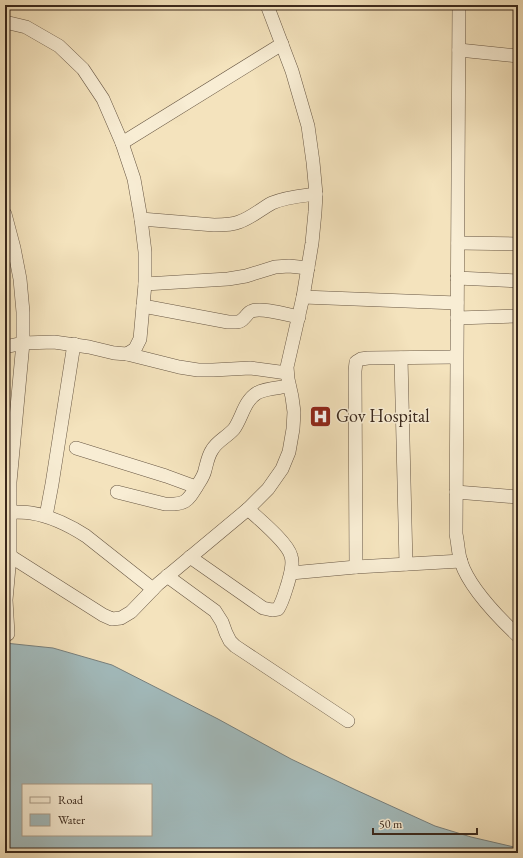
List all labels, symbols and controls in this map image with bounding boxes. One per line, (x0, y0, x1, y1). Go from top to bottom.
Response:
hospital icon: Gov Hospital (307, 403, 333, 429)
place label: Gov Hospital (336, 404, 429, 427)
legend (22, 784, 152, 836)
text: Road (58, 792, 84, 808)
scale bar (373, 810, 477, 836)
text: Water (58, 812, 85, 828)
text: 50 m (379, 816, 403, 832)

